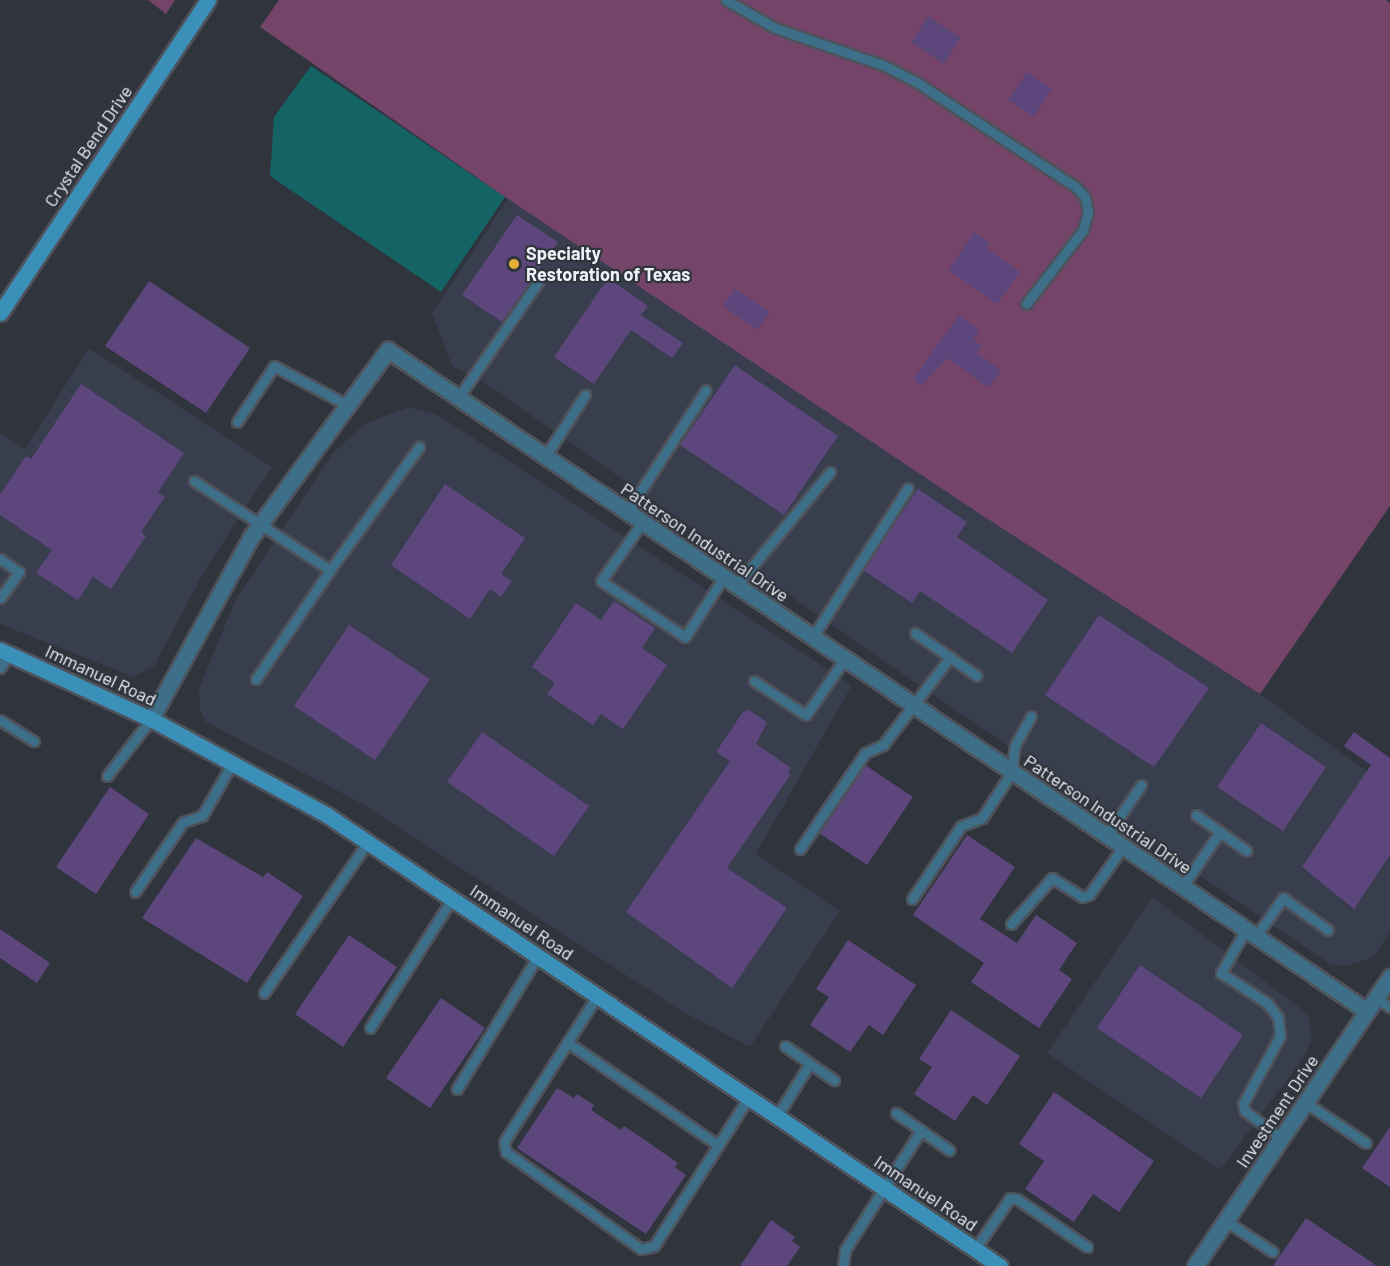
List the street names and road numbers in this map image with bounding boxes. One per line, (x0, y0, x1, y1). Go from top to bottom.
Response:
street label: Crystal Bend Drive (39, 81, 137, 211)
street label: Patterson Industrial Drive (617, 478, 793, 606)
street label: Immanuel Road (42, 640, 160, 710)
street label: Patterson Industrial Drive (1020, 750, 1196, 878)
street label: Immanuel Road (466, 879, 578, 965)
street label: Investment Drive (1231, 1051, 1323, 1171)
street label: Immanuel Road (870, 1150, 982, 1236)

